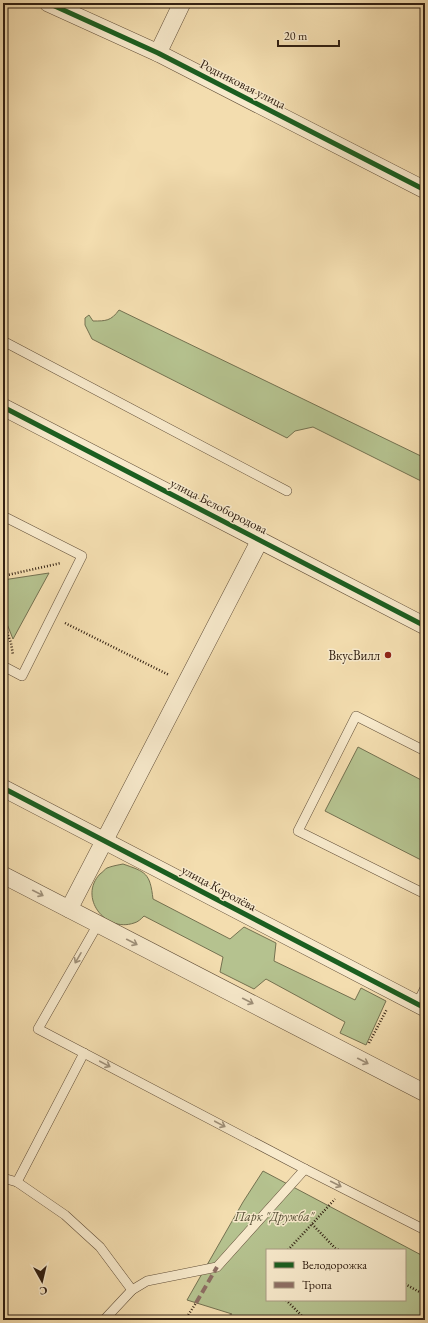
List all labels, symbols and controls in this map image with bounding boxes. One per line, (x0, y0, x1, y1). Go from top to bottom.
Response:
scale bar (278, 22, 339, 48)
text: 20 m (284, 28, 308, 44)
street label: Родниковая улица (197, 55, 289, 113)
street label: улица Белобородова (168, 474, 271, 538)
place label: ВкусВилл (328, 647, 380, 664)
marker: ВкусВилл (383, 650, 393, 660)
street label: улица Королёва (179, 861, 260, 915)
one-way arrow (31, 889, 43, 897)
one-way arrow (126, 938, 138, 946)
one-way arrow (74, 952, 82, 964)
one-way arrow (241, 998, 253, 1006)
one-way arrow (357, 1058, 369, 1065)
one-way arrow (99, 1061, 111, 1068)
one-way arrow (214, 1121, 226, 1129)
one-way arrow (330, 1181, 342, 1188)
park label: Парк "Дружба" (233, 1208, 316, 1225)
legend (266, 1249, 406, 1301)
text: Велодорожка (302, 1257, 367, 1273)
north arrow (22, 1261, 62, 1301)
text: Тропа (302, 1277, 332, 1293)
text: С (38, 1283, 48, 1298)

